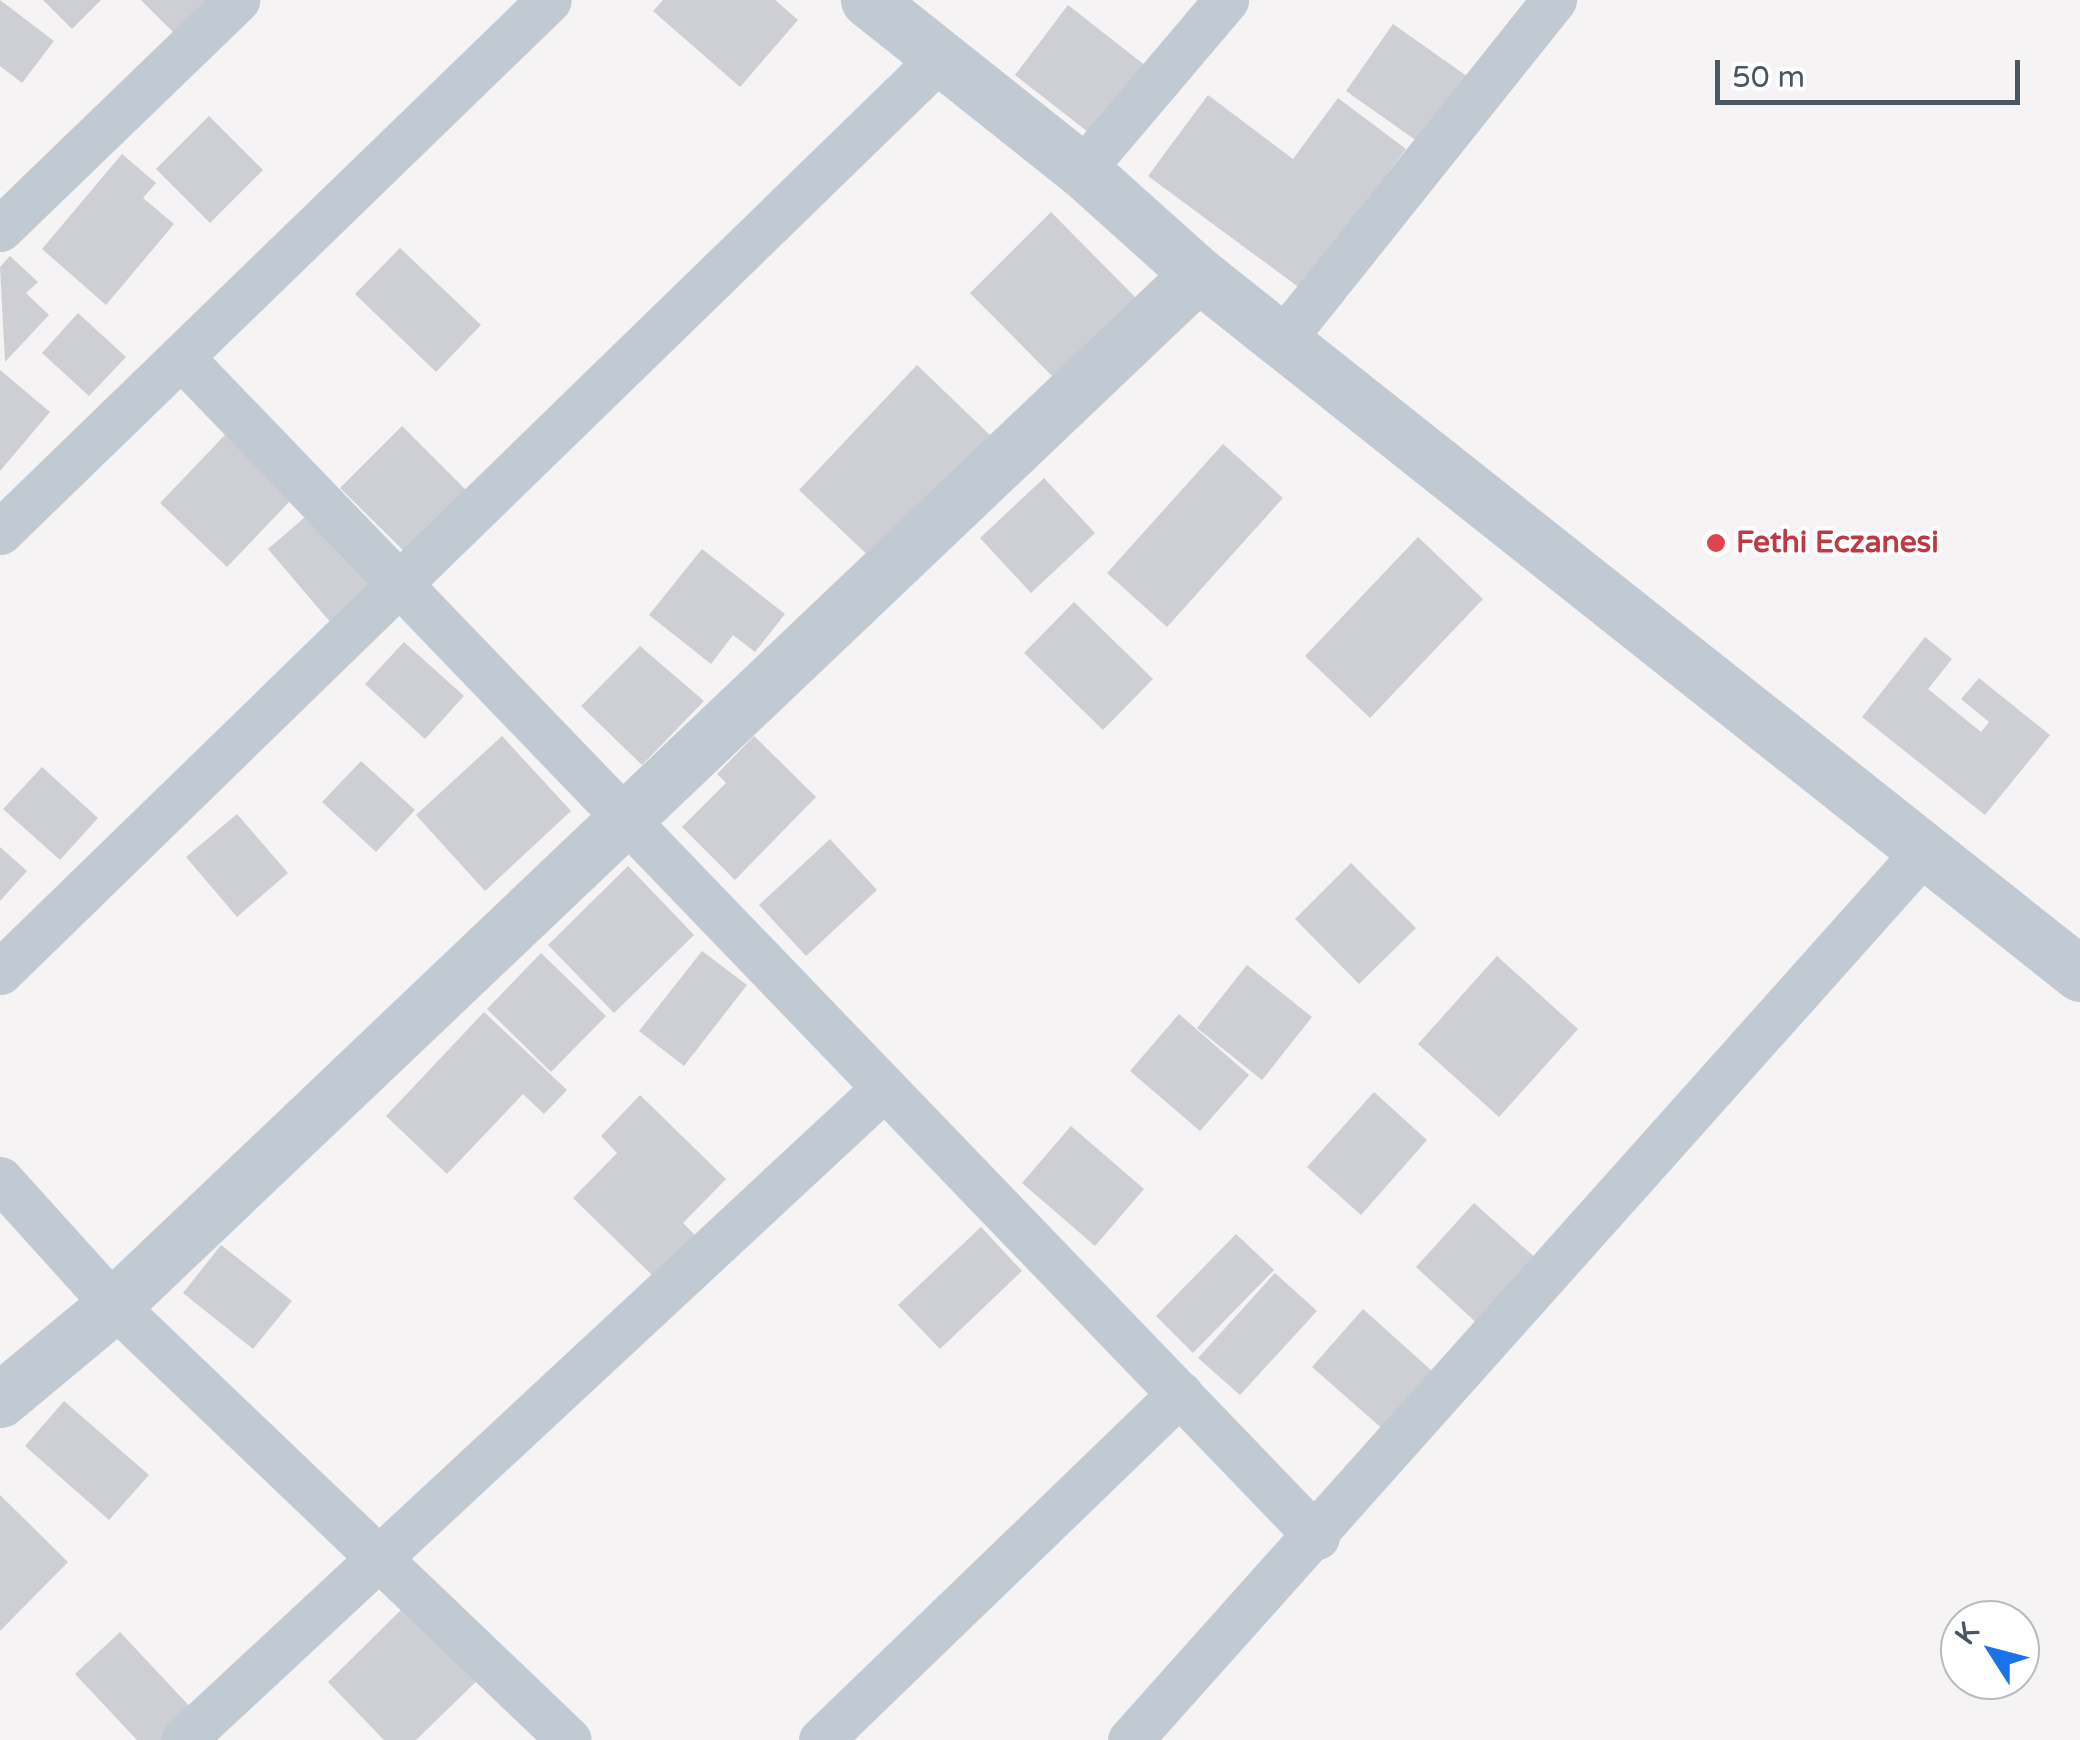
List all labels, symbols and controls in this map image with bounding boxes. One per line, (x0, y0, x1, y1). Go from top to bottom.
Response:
scale bar (1720, 40, 2025, 102)
text: 50 m (1732, 59, 1805, 96)
place label: Fethi Eczanesi (1736, 525, 1939, 561)
marker: Fethi Eczanesi (1705, 532, 1727, 554)
north arrow (1940, 1600, 2040, 1700)
text: K (1948, 1616, 1987, 1651)

